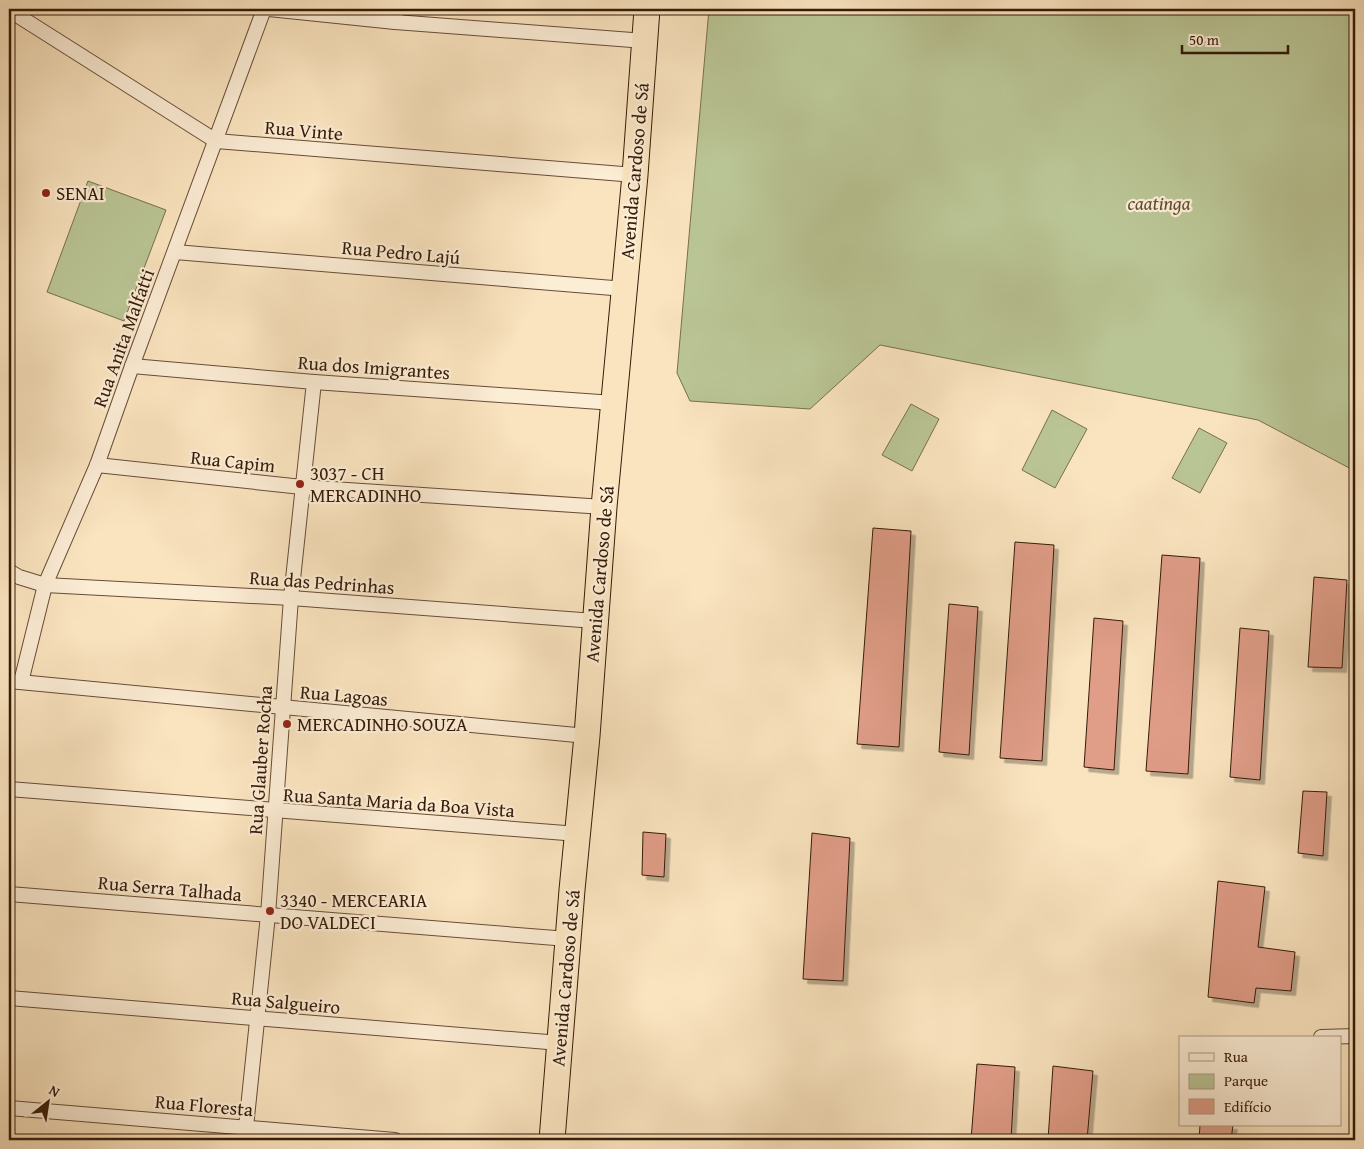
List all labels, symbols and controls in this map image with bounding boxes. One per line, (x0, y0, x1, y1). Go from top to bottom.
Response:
scale bar (1182, 22, 1288, 54)
text: 50 m (1189, 29, 1220, 50)
street label: Avenida Cardoso de Sá (612, 81, 656, 261)
street label: Rua Vinte (264, 113, 344, 147)
place label: SENAI (56, 179, 105, 207)
marker: SENAI (40, 187, 52, 199)
park label: caatinga (1128, 189, 1191, 217)
street label: Rua Pedro Lajú (341, 233, 462, 271)
street label: Rua Anita Malfatti (85, 265, 161, 411)
street label: Rua dos Imigrantes (297, 348, 451, 386)
street label: Rua Capim (189, 443, 277, 479)
place label: 3037 - CH MERCADINHO (310, 459, 421, 509)
marker: 3037 - CH MERCADINHO (294, 478, 306, 490)
street label: Avenida Cardoso de Sá (577, 484, 621, 664)
street label: Rua das Pedrinhas (248, 563, 396, 601)
street label: Rua Lagoas (299, 677, 389, 713)
street label: Rua Glauber Rocha (241, 685, 279, 835)
place label: MERCADINHO SOUZA (297, 710, 468, 738)
marker: MERCADINHO SOUZA (281, 718, 293, 730)
street label: Rua Santa Maria da Boa Vista (282, 780, 516, 824)
street label: Rua Serra Talhada (97, 868, 243, 908)
place label: 3340 - MERCEARIA DO VALDECI (280, 886, 428, 936)
street label: Avenida Cardoso de Sá (543, 888, 587, 1068)
marker: 3340 - MERCEARIA DO VALDECI (264, 905, 276, 917)
street label: Rua Salgueiro (230, 983, 342, 1021)
legend (1179, 1036, 1342, 1126)
text: Rua (1224, 1046, 1248, 1067)
text: Parque (1224, 1070, 1268, 1091)
north arrow (22, 1076, 72, 1126)
text: N (45, 1080, 64, 1102)
street label: Rua Floresta (154, 1087, 254, 1123)
text: Edifício (1224, 1096, 1272, 1117)

